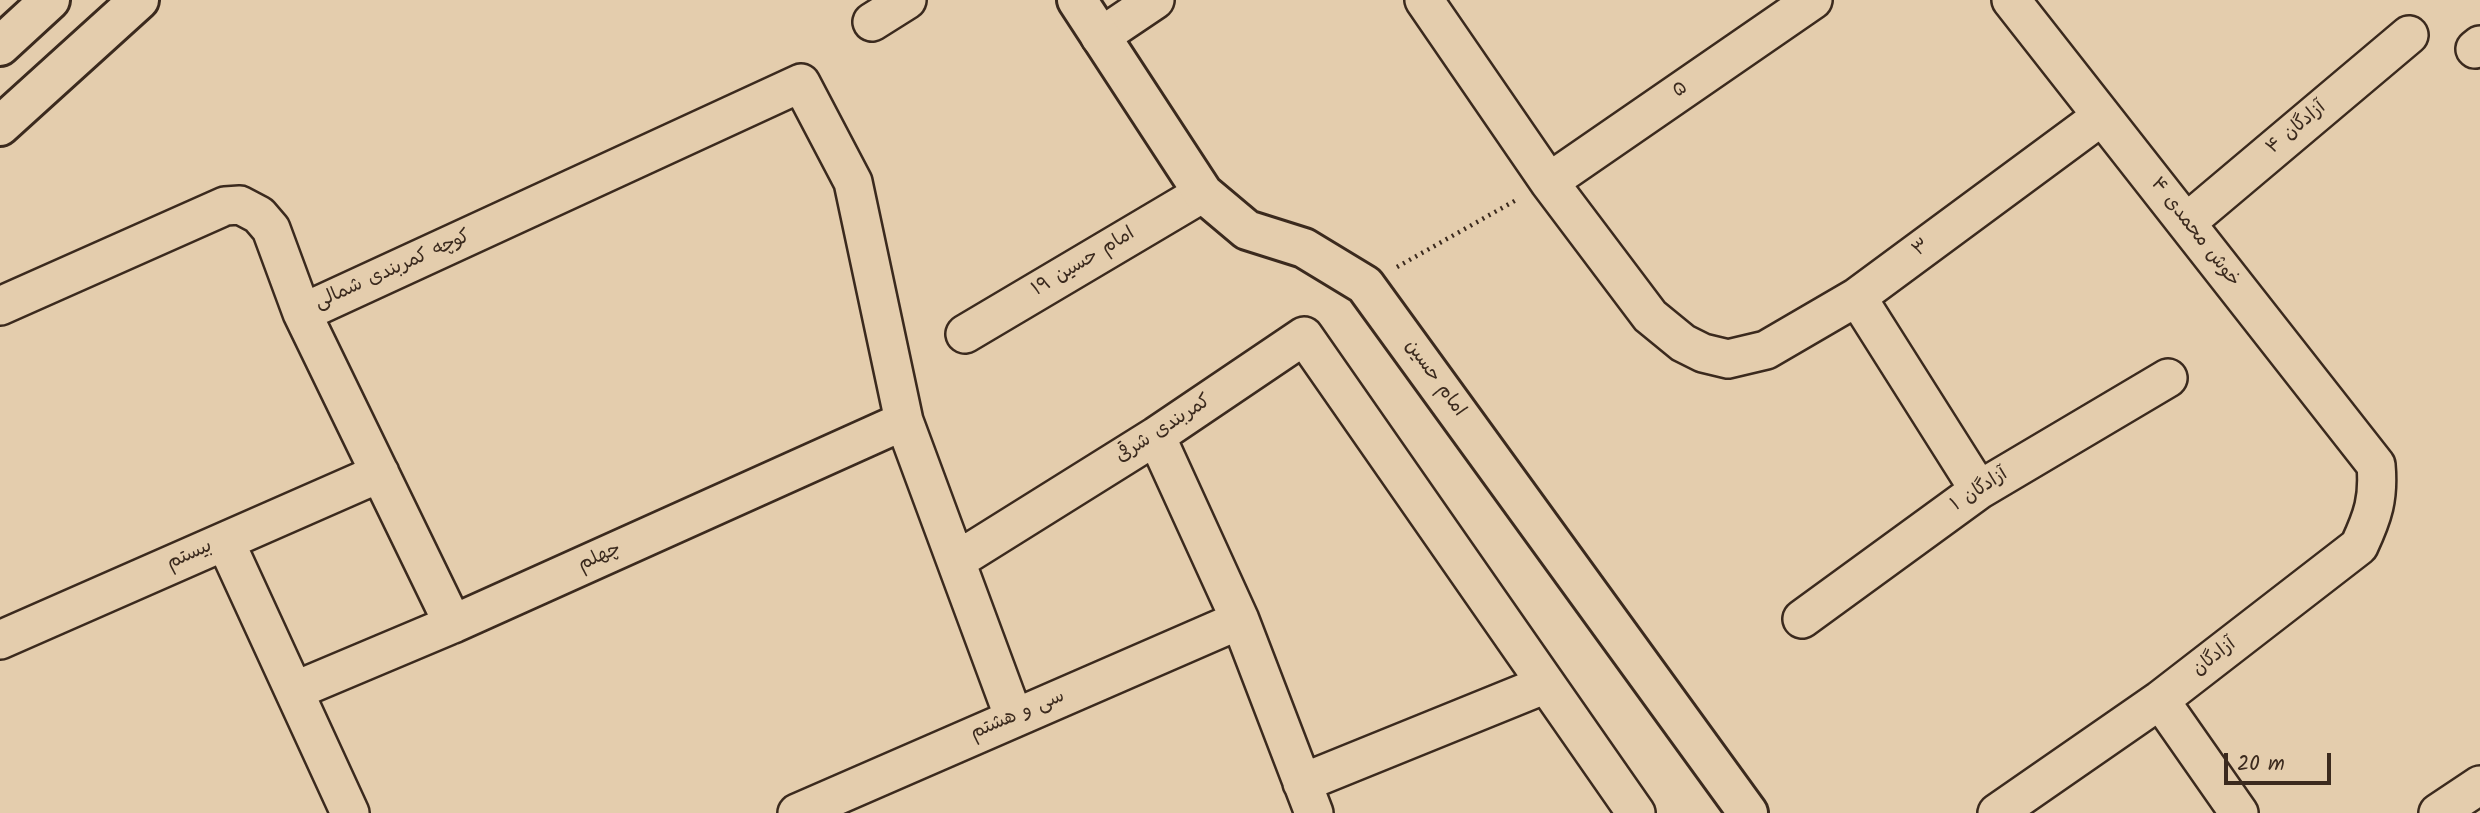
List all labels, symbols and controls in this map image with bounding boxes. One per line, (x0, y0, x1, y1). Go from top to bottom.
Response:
street label: ۵ (1669, 78, 1693, 104)
street label: آزادگان ۴ (2263, 98, 2331, 160)
street label: خوش محمدی ۴ (2144, 174, 2244, 292)
street label: امام حسین ۱۹ (1028, 223, 1140, 303)
street label: کوچه کمربندی شمالی (312, 226, 474, 316)
street label: ۳ (1909, 235, 1935, 263)
street label: امام حسین (1398, 336, 1470, 422)
street label: کمربندی شرقی (1112, 391, 1216, 469)
street label: آزادگان ۱ (1947, 464, 2013, 518)
street label: بیستم (164, 536, 216, 576)
street label: چهلم (575, 539, 625, 577)
street label: آزادگان (2189, 634, 2241, 682)
street label: سی و هشتم (968, 686, 1068, 746)
scale bar (2228, 740, 2335, 784)
text: 20 m (2237, 748, 2285, 781)

